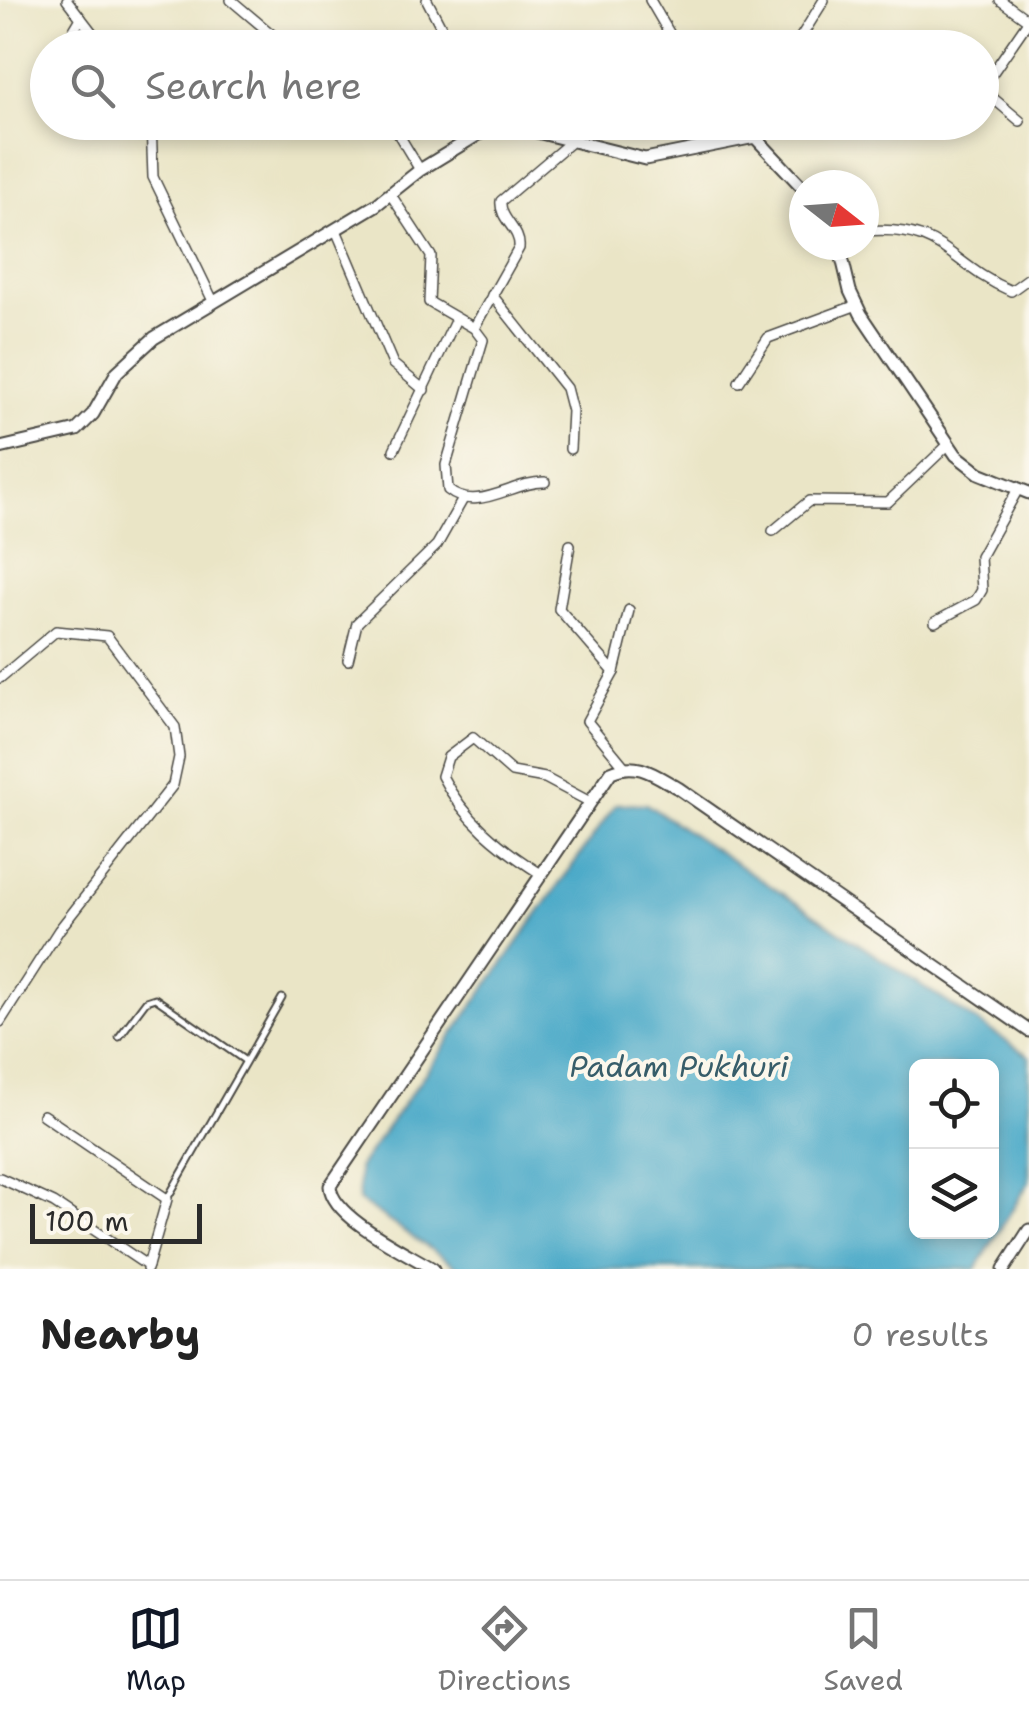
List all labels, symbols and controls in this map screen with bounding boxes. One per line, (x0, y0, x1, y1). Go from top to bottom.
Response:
search box (30, 30, 999, 140)
icon: search (65, 58, 120, 113)
text: Search here (145, 60, 362, 111)
north arrow (789, 170, 879, 260)
water label: Padam Pukhuri (570, 1046, 789, 1087)
map controls (909, 1059, 999, 1239)
button: locate (909, 1059, 999, 1149)
button: layers (909, 1149, 999, 1239)
scale bar (30, 1199, 202, 1244)
text: 100 m (45, 1202, 129, 1240)
text: Nearby (40, 1306, 200, 1362)
text: 0 results (852, 1313, 989, 1356)
tab: Map (126, 1601, 186, 1699)
tab: Directions (438, 1601, 571, 1699)
tab: Saved (823, 1601, 903, 1699)

